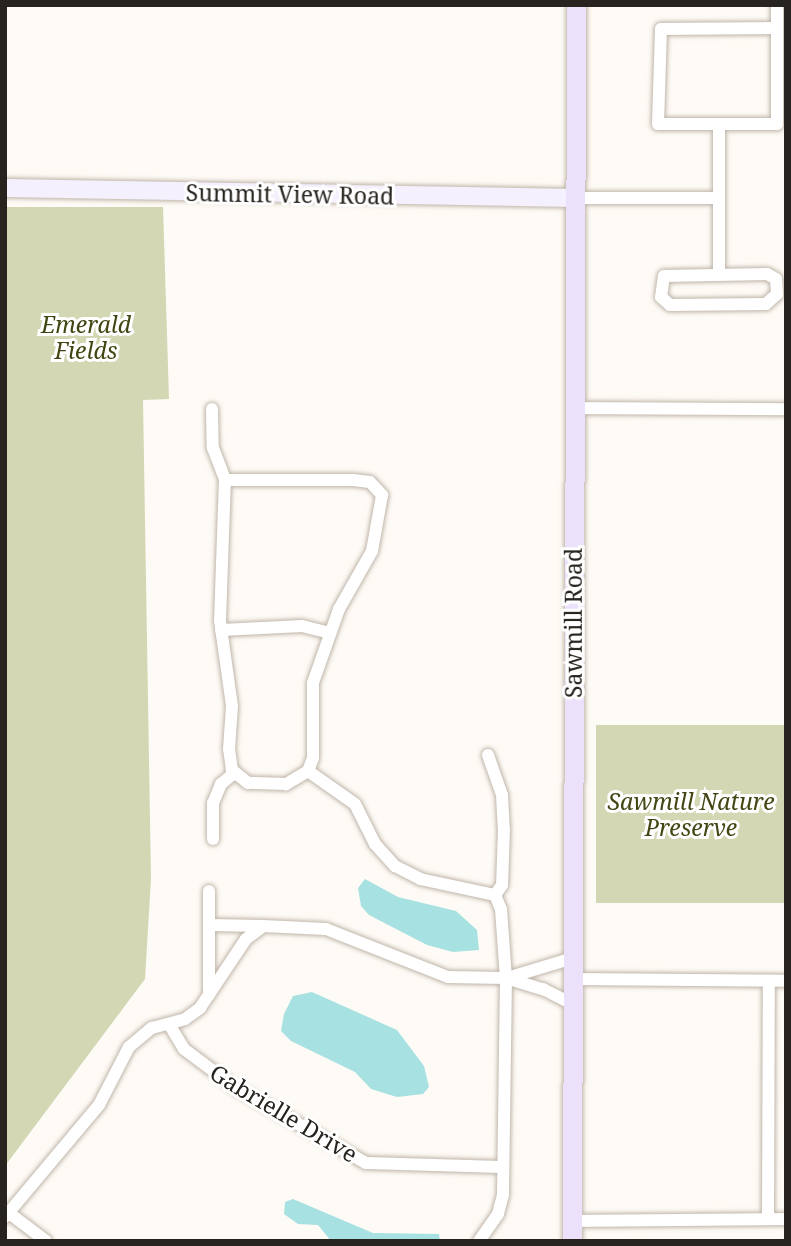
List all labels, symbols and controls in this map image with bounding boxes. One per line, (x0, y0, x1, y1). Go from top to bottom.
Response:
street label: Summit View Road (186, 178, 394, 210)
park label: Emerald Fields (41, 310, 131, 364)
street label: Sawmill Road (559, 548, 587, 698)
park label: Sawmill Nature Preserve (608, 787, 774, 841)
street label: Gabrielle Drive (205, 1058, 363, 1168)

